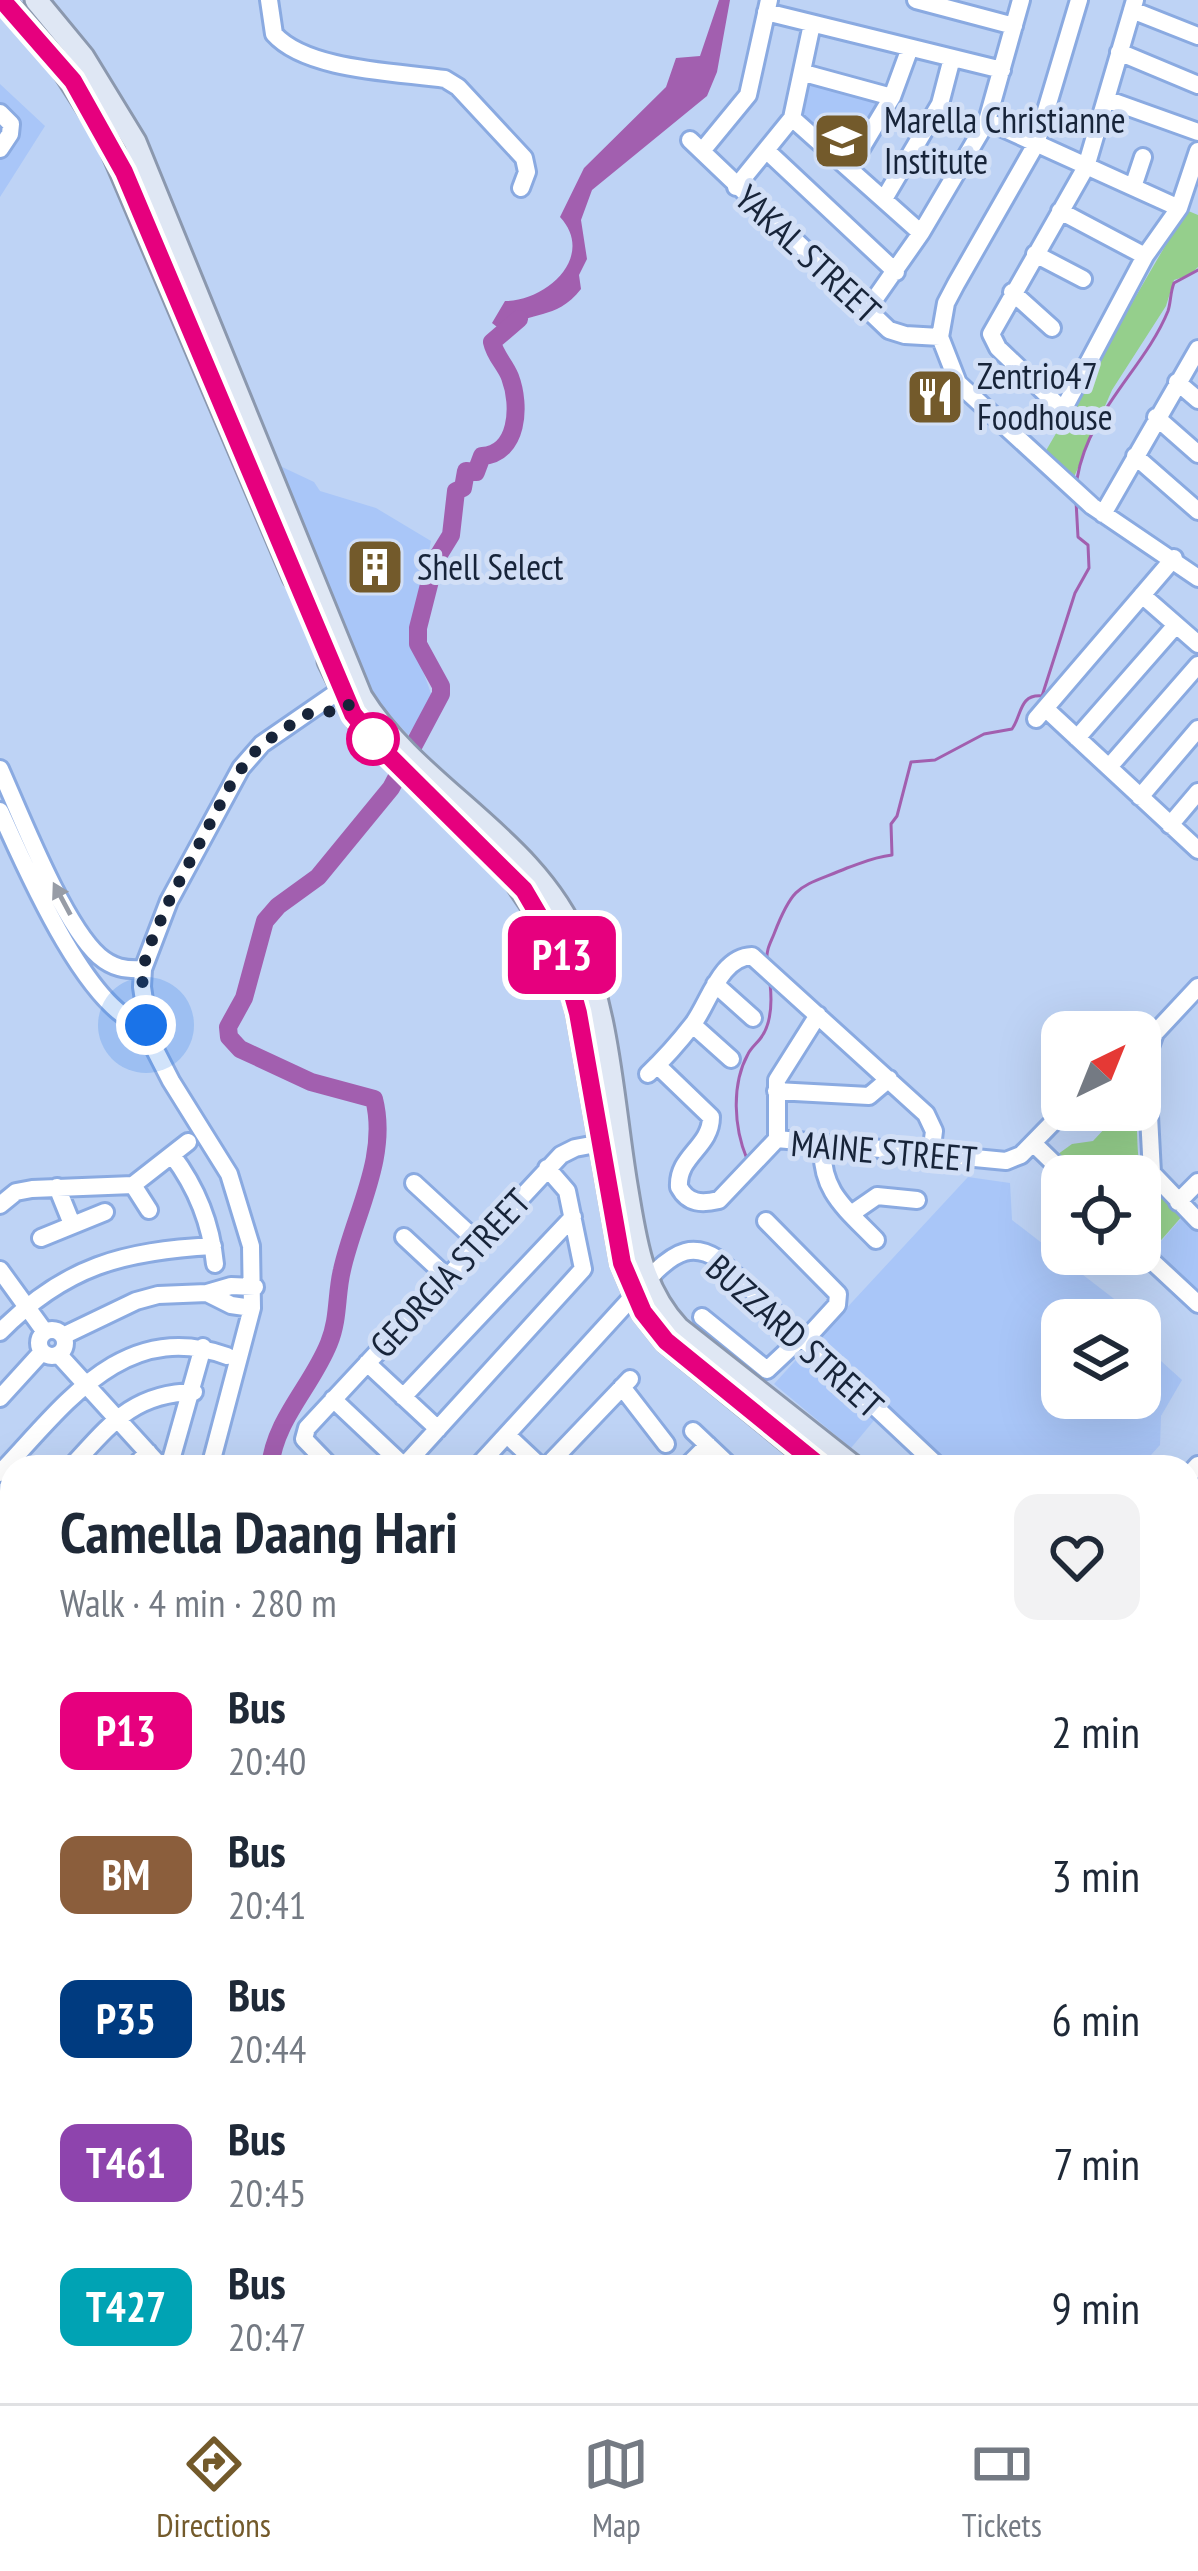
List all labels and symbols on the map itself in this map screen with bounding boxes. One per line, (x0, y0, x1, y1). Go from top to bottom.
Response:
place label: Marella Christianne Institute (884, 96, 1126, 184)
school or university icon: Marella Christianne Institute (811, 110, 873, 172)
street label: YAKAL STREET (726, 174, 891, 333)
place label: Zentrio47 Foodhouse (977, 352, 1113, 440)
restaurant icon: Zentrio47 Foodhouse (904, 366, 966, 428)
building icon: Shell Select (344, 536, 406, 598)
place label: Shell Select (417, 543, 564, 590)
unlabelled marker (348, 714, 398, 764)
one-way arrow (52, 881, 73, 916)
line badge: P13 (493, 916, 631, 994)
your location (116, 995, 176, 1055)
north arrow (1041, 1011, 1161, 1131)
street label: MAINE STREET (789, 1119, 979, 1182)
street label: GEORGIA STREET (359, 1178, 540, 1367)
street label: BUZZARD STREET (697, 1244, 894, 1428)

